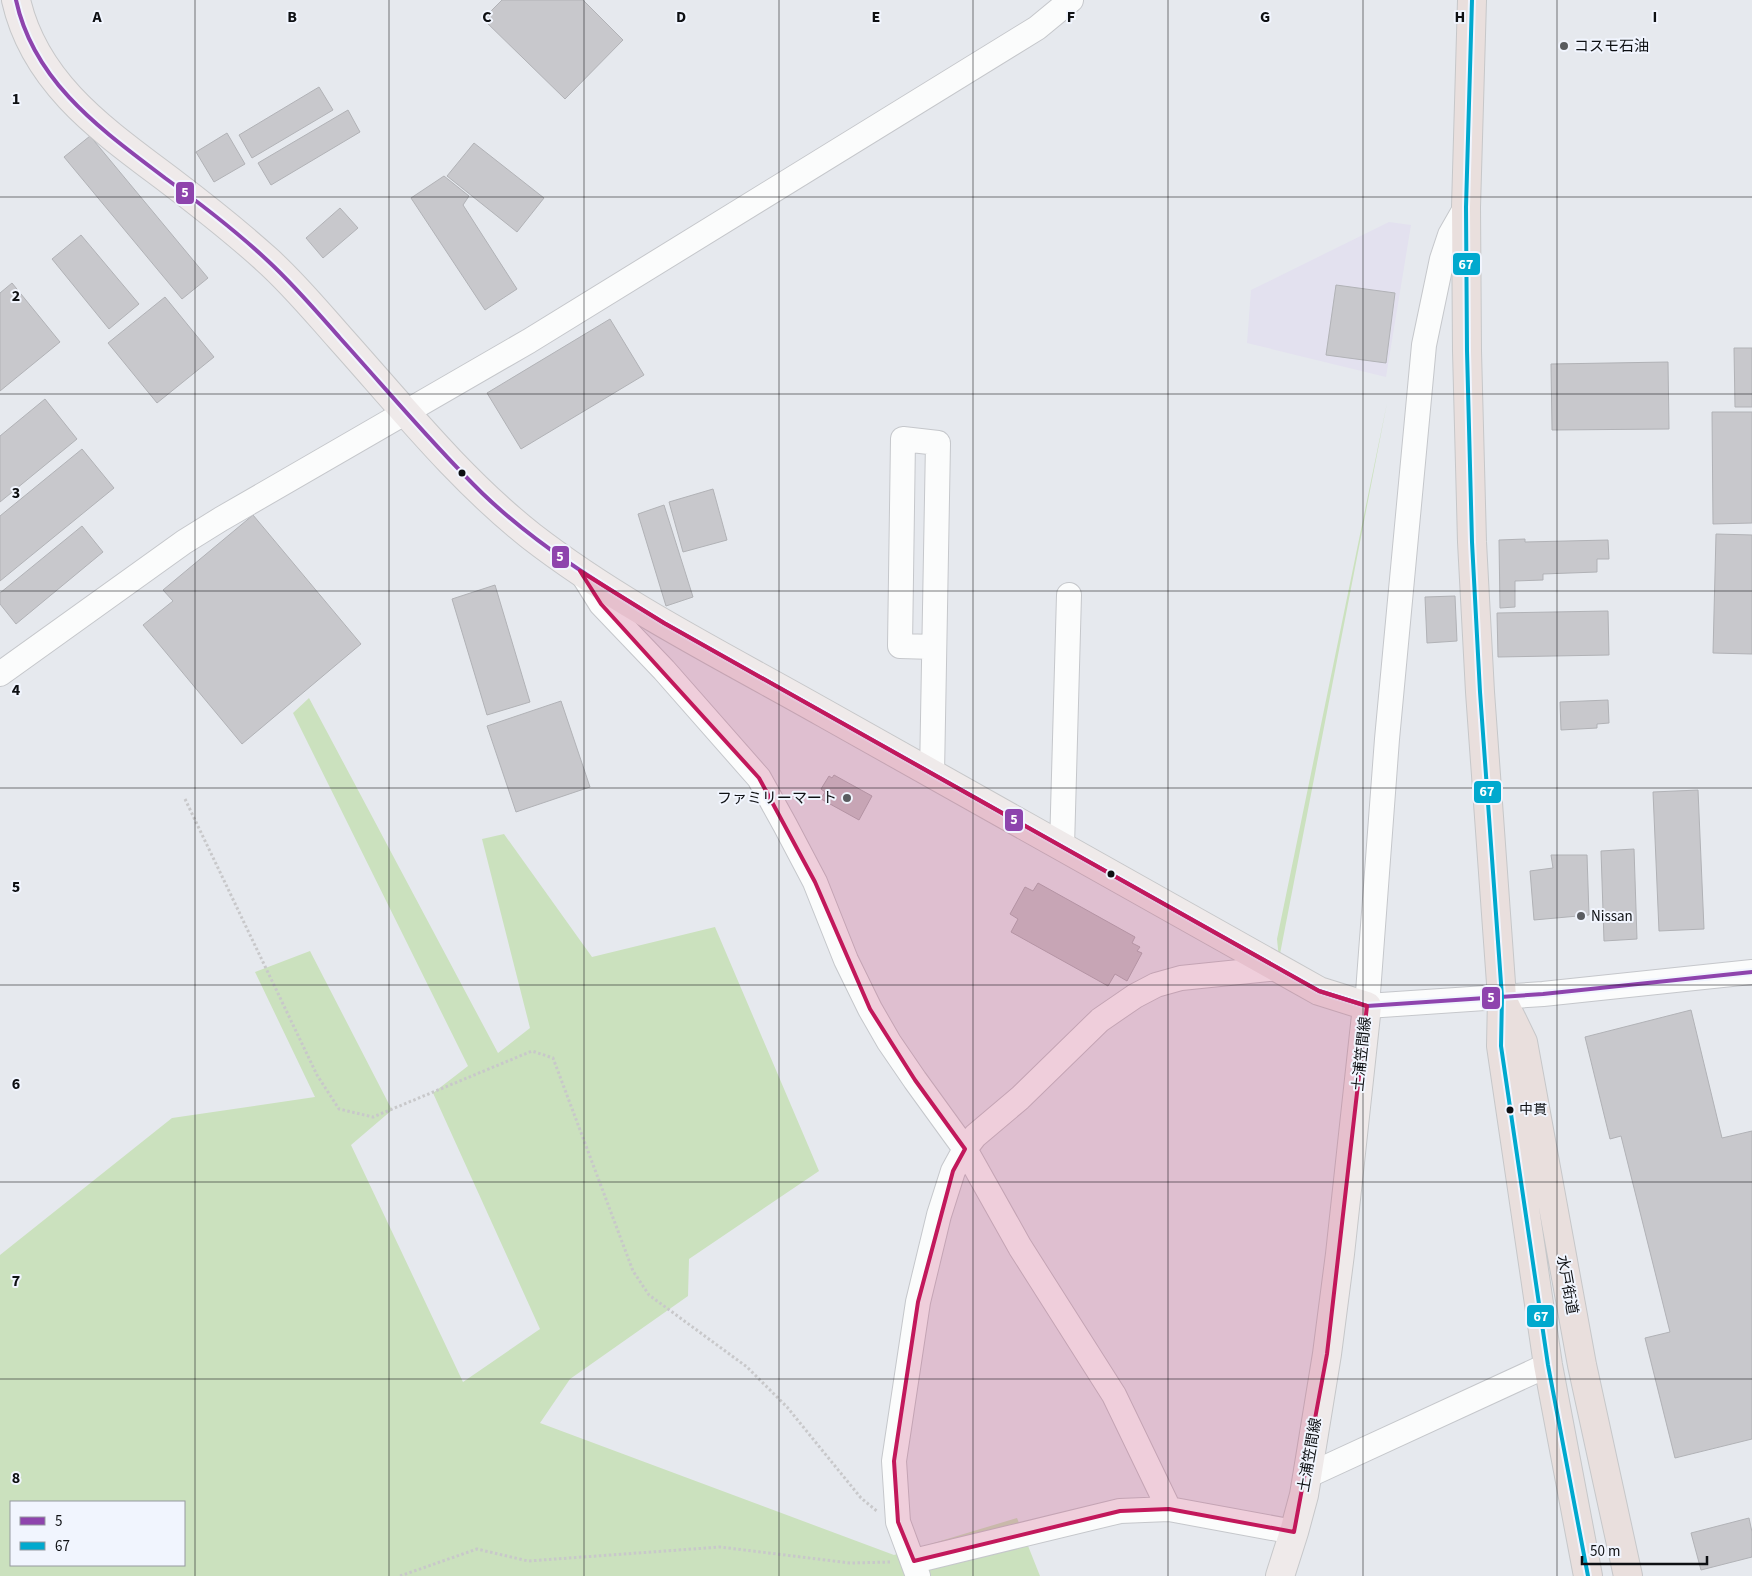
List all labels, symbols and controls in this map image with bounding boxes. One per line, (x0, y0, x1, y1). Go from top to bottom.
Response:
text: A (91, 6, 102, 28)
text: B (287, 6, 297, 28)
text: C (482, 6, 492, 28)
text: D (676, 6, 686, 28)
text: E (872, 6, 880, 28)
text: F (1067, 6, 1075, 28)
text: G (1260, 6, 1270, 28)
text: H (1455, 6, 1465, 28)
text: I (1653, 6, 1657, 28)
place label: コスモ石油 (1574, 36, 1649, 57)
marker: コスモ石油 (1558, 40, 1570, 52)
text: 1 (12, 88, 20, 110)
line badge: 5 (175, 181, 195, 205)
text: 5 (181, 183, 189, 203)
line badge: 67 (1452, 252, 1481, 276)
text: 67 (1459, 255, 1473, 275)
text: 2 (12, 285, 20, 307)
unlabelled marker (457, 468, 467, 478)
text: 3 (12, 482, 20, 504)
line badge: 5 (551, 545, 570, 569)
text: 5 (556, 547, 564, 567)
text: 4 (12, 679, 21, 701)
line badge: 67 (1473, 780, 1502, 804)
text: 67 (1480, 782, 1494, 802)
place label: ファミリーマート (717, 788, 837, 809)
marker: ファミリーマート (841, 792, 853, 804)
line badge: 5 (1004, 808, 1024, 832)
text: 5 (1010, 810, 1018, 830)
unlabelled marker (1106, 869, 1116, 879)
text: 5 (12, 876, 20, 898)
place label: Nissan (1591, 906, 1633, 927)
marker: Nissan (1575, 910, 1587, 922)
line badge: 5 (1481, 986, 1501, 1010)
text: 5 (1487, 988, 1495, 1008)
street label: 土浦笠間線 (1348, 1016, 1376, 1092)
text: 6 (12, 1073, 20, 1095)
place label: 中貫 (1519, 1100, 1547, 1120)
marker: 中貫 (1505, 1105, 1515, 1115)
street label: 水戸街道 (1551, 1254, 1583, 1316)
text: 7 (12, 1270, 20, 1292)
line badge: 67 (1526, 1304, 1555, 1328)
text: 67 (1534, 1307, 1548, 1327)
street label: 土浦笠間線 (1293, 1416, 1327, 1494)
text: 8 (12, 1467, 20, 1489)
legend (10, 1501, 185, 1566)
text: 5 (55, 1511, 62, 1532)
scale bar (1582, 1534, 1707, 1566)
text: 67 (55, 1536, 70, 1557)
text: 50 m (1590, 1541, 1620, 1562)

